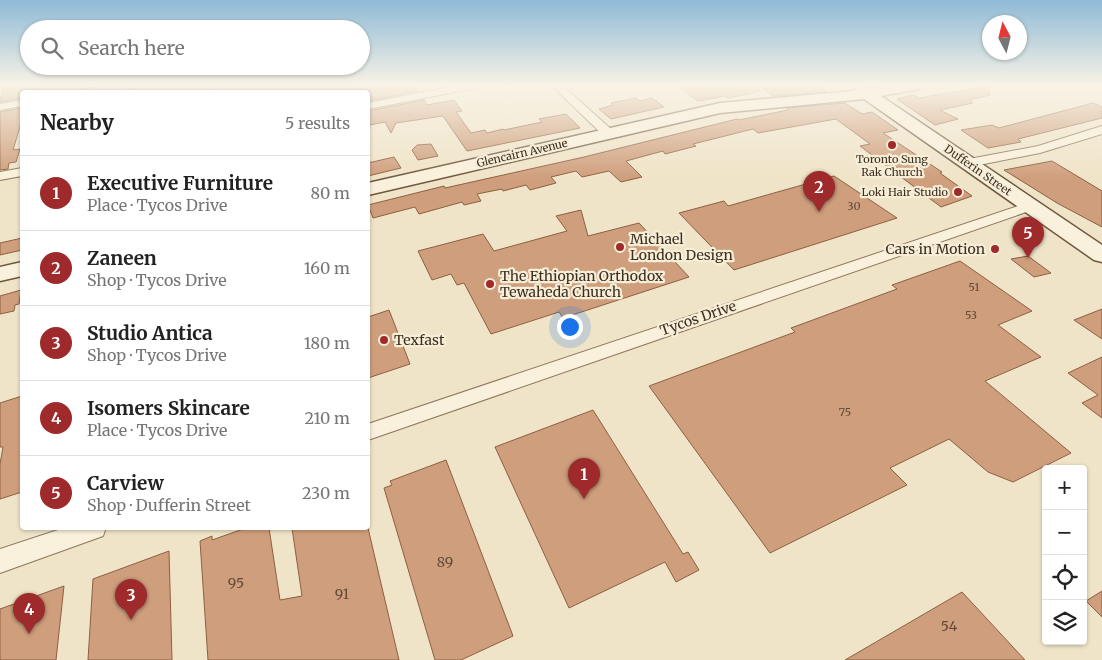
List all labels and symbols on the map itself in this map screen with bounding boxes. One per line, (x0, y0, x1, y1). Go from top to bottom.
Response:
north arrow (982, 15, 1027, 60)
street label: Glencairn Avenue (475, 136, 569, 170)
marker: Toronto Sung Rak Church (886, 139, 898, 151)
street label: Dufferin Street (942, 142, 1015, 199)
place label: Toronto Sung Rak Church (856, 152, 928, 179)
pin: 2 (803, 171, 835, 212)
place label: Loki Hair Studio (862, 185, 949, 199)
marker: Loki Hair Studio (952, 186, 964, 198)
house number: 30 (847, 199, 861, 213)
pin: 5 (1012, 217, 1044, 258)
place label: Michael London Design (630, 230, 733, 264)
place label: Cars in Motion (885, 240, 985, 258)
marker: Michael London Design (614, 241, 626, 253)
marker: Cars in Motion (989, 243, 1001, 255)
place label: The Ethiopian Orthodox Tewaheda Church (500, 267, 664, 301)
marker: The Ethiopian Orthodox Tewaheda Church (484, 278, 496, 290)
house number: 51 (969, 280, 979, 294)
street label: Tycos Drive (657, 297, 739, 339)
house number: 53 (965, 308, 977, 322)
your location (557, 314, 583, 340)
place label: Texfast (394, 331, 445, 349)
marker: Texfast (378, 334, 390, 346)
house number: 75 (839, 405, 851, 419)
pin: 1 (568, 458, 600, 499)
house number: 89 (437, 553, 453, 571)
house number: 95 (228, 574, 244, 592)
pin: 3 (115, 579, 147, 620)
house number: 91 (335, 585, 349, 603)
pin: 4 (13, 593, 45, 634)
house number: 54 (941, 617, 958, 635)

